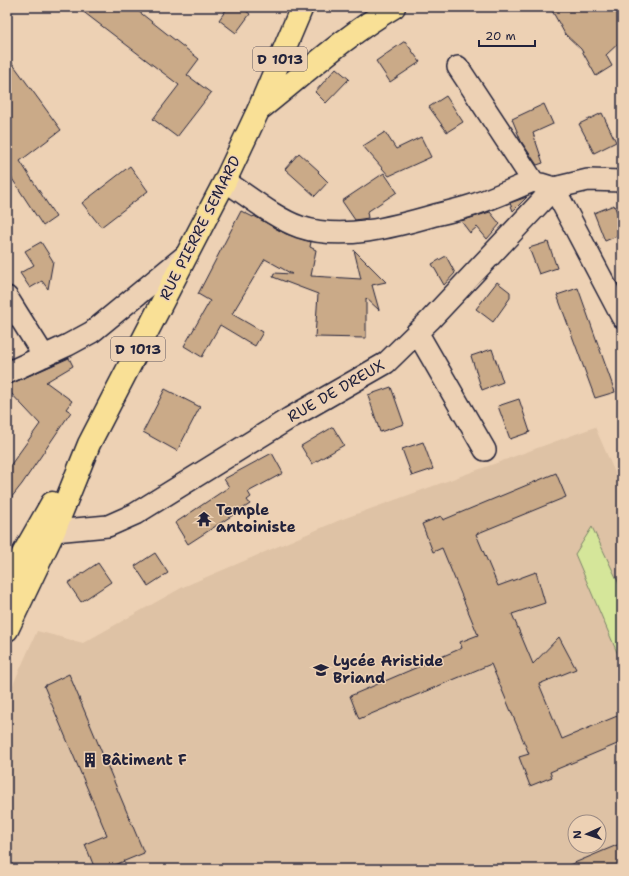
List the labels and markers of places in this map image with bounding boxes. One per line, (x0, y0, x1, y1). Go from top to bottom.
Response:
place label: Temple antoiniste (216, 500, 296, 537)
temple icon: Temple antoiniste (195, 510, 213, 528)
place label: Lycée Aristide Briand (333, 651, 443, 688)
school or university icon: Lycée Aristide Briand (312, 661, 330, 679)
place label: Bâtiment F (102, 750, 187, 770)
building icon: Bâtiment F (81, 751, 99, 769)

